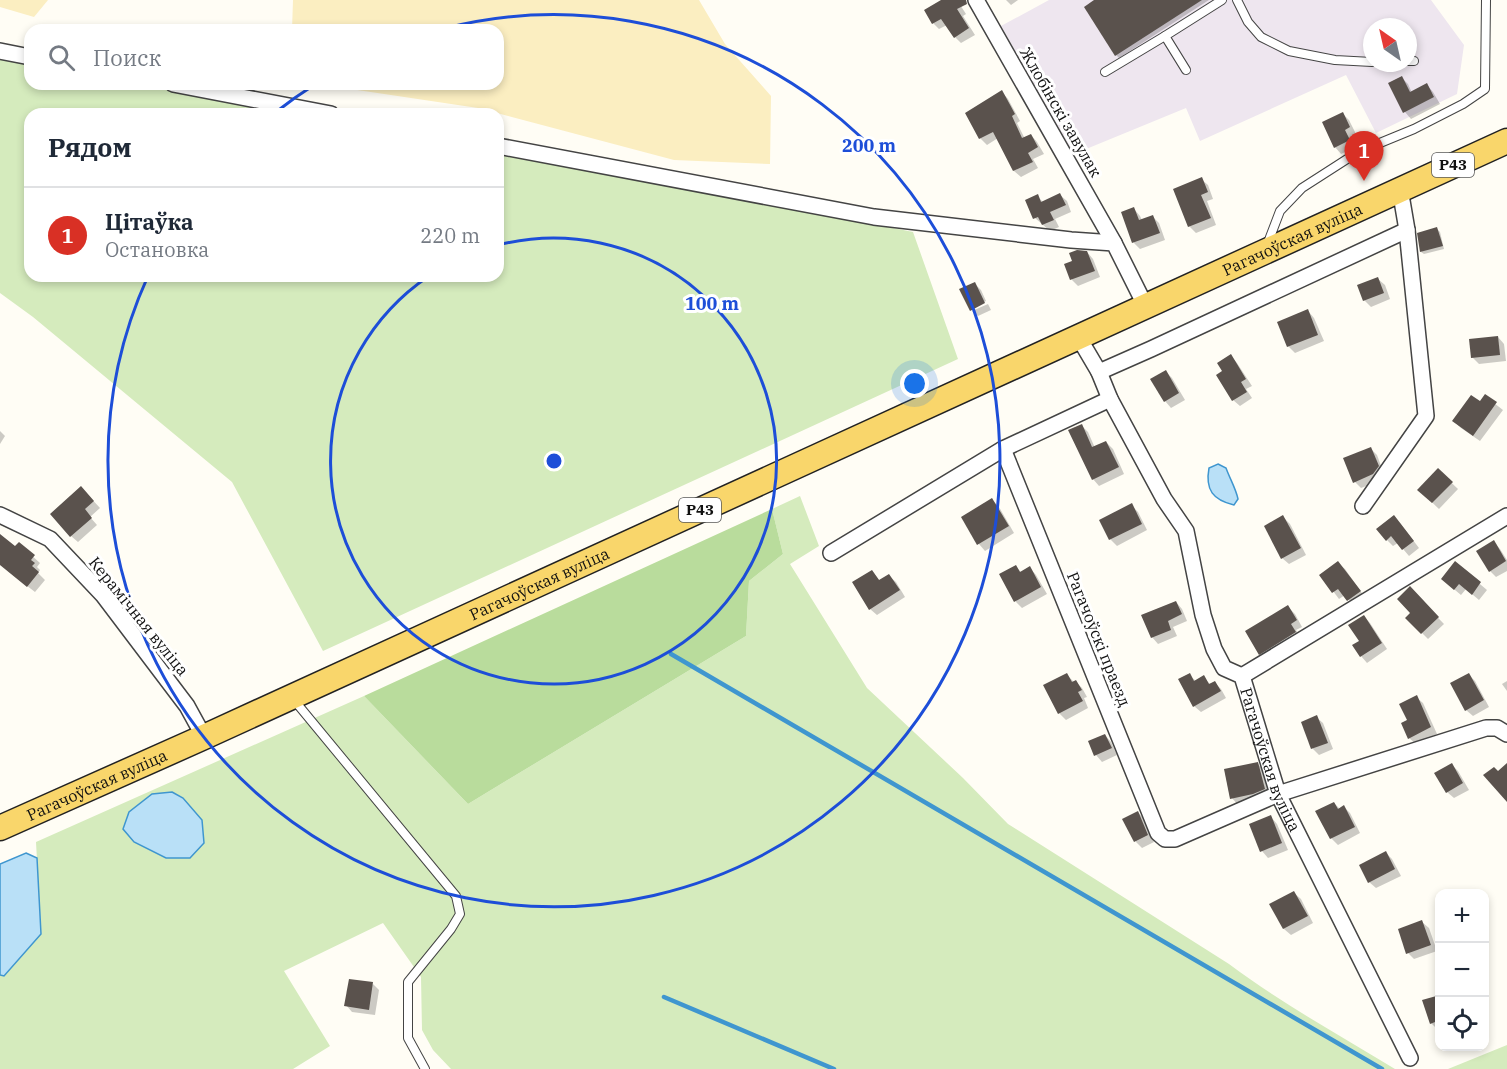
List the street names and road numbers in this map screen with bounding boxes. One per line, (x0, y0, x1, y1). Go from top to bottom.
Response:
street label: Жлобінскі завулак (1016, 44, 1107, 181)
road number: Р43 (1432, 153, 1474, 177)
street label: Рагачоўская вуліца (1219, 199, 1366, 280)
road number: Р43 (679, 498, 721, 522)
street label: Рагачоўская вуліца (466, 543, 613, 624)
street label: Керамічная вуліца (85, 552, 193, 680)
street label: Рагачоўскі праезд (1063, 569, 1135, 709)
street label: Рагачоўская вуліца (1236, 685, 1305, 835)
street label: Рагачоўская вуліца (23, 745, 170, 825)

